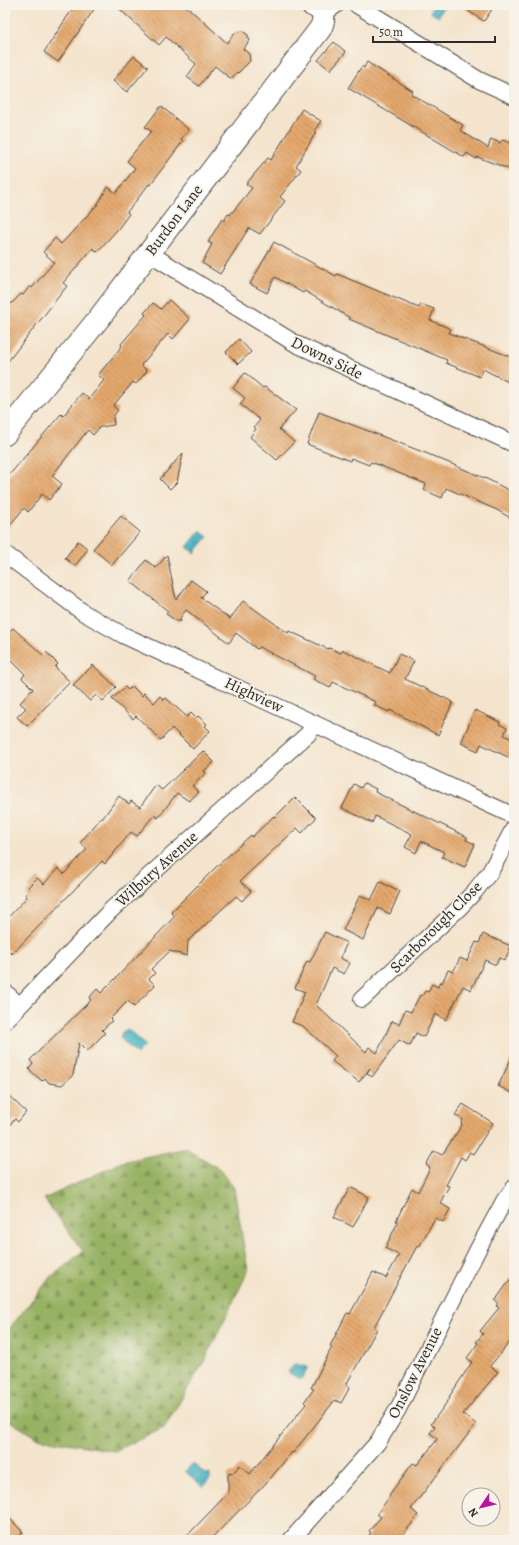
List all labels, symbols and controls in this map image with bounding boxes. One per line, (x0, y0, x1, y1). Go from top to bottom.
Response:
scale bar (373, 18, 495, 44)
text: 50 m (379, 24, 403, 40)
street label: Burdon Lane (140, 180, 208, 260)
street label: Downs Side (287, 331, 367, 385)
street label: Highview (221, 672, 288, 719)
street label: Wilbury Avenue (110, 826, 203, 913)
street label: Scarborough Close (385, 876, 487, 978)
street label: Onslow Avenue (383, 1323, 447, 1423)
north arrow (461, 1487, 501, 1527)
text: N (465, 1505, 482, 1520)

